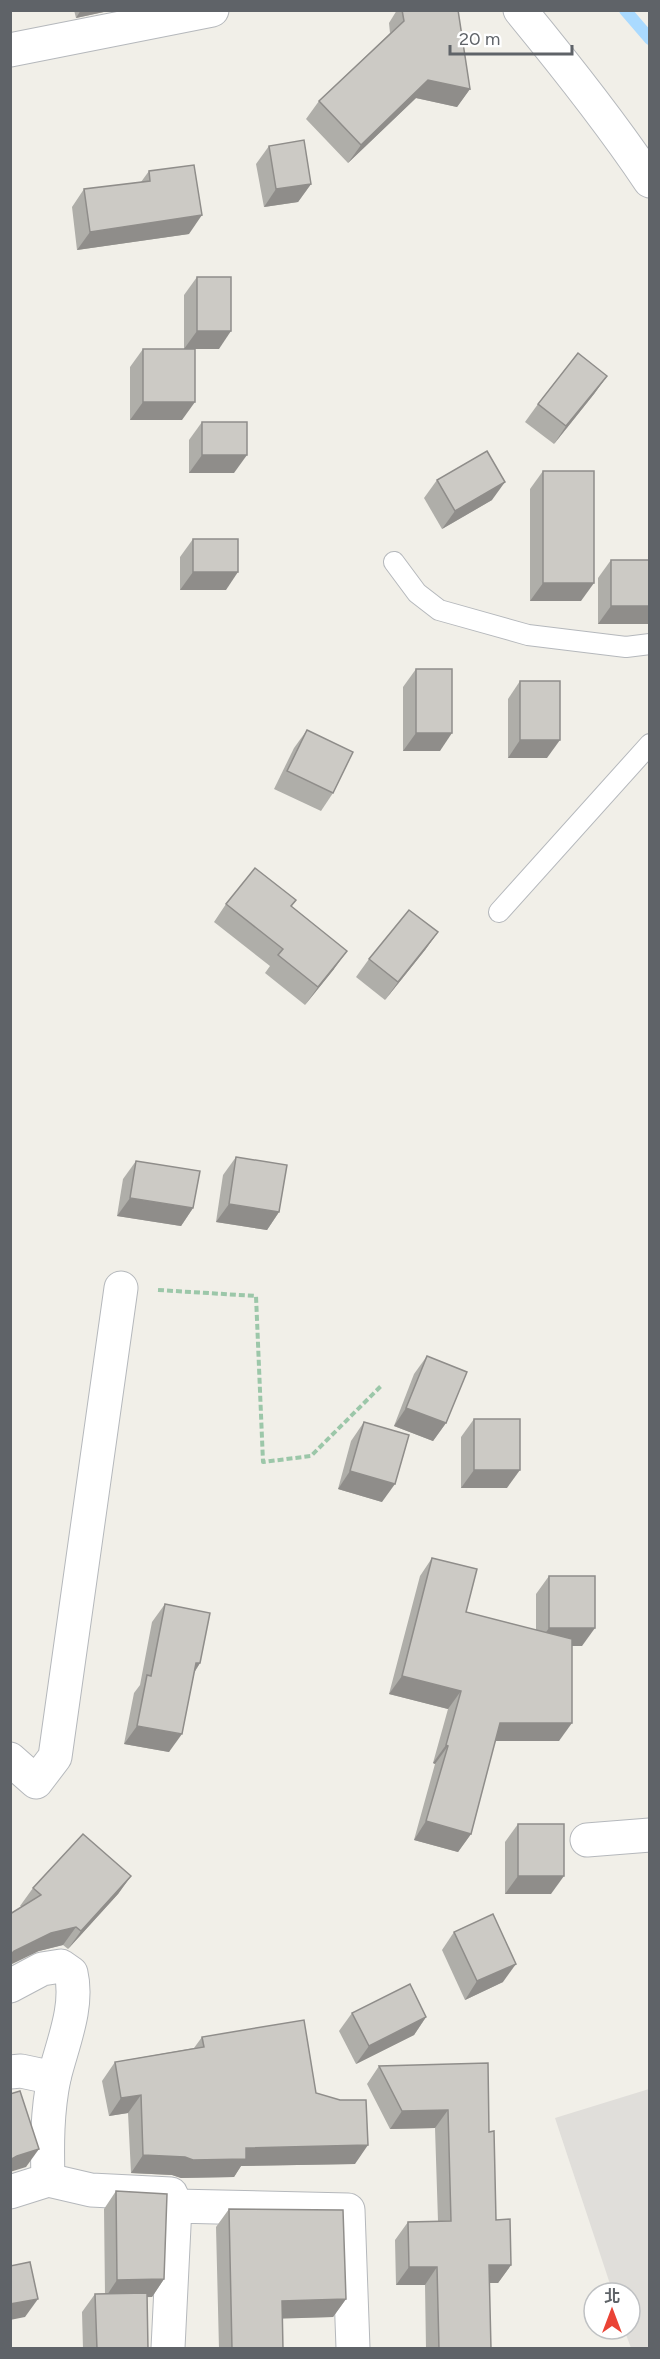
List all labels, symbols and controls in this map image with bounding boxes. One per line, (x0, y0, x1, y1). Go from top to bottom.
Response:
scale bar (450, 18, 572, 56)
text: 20 m (459, 28, 500, 50)
north arrow (582, 2281, 642, 2341)
text: 北 (604, 2287, 620, 2306)

